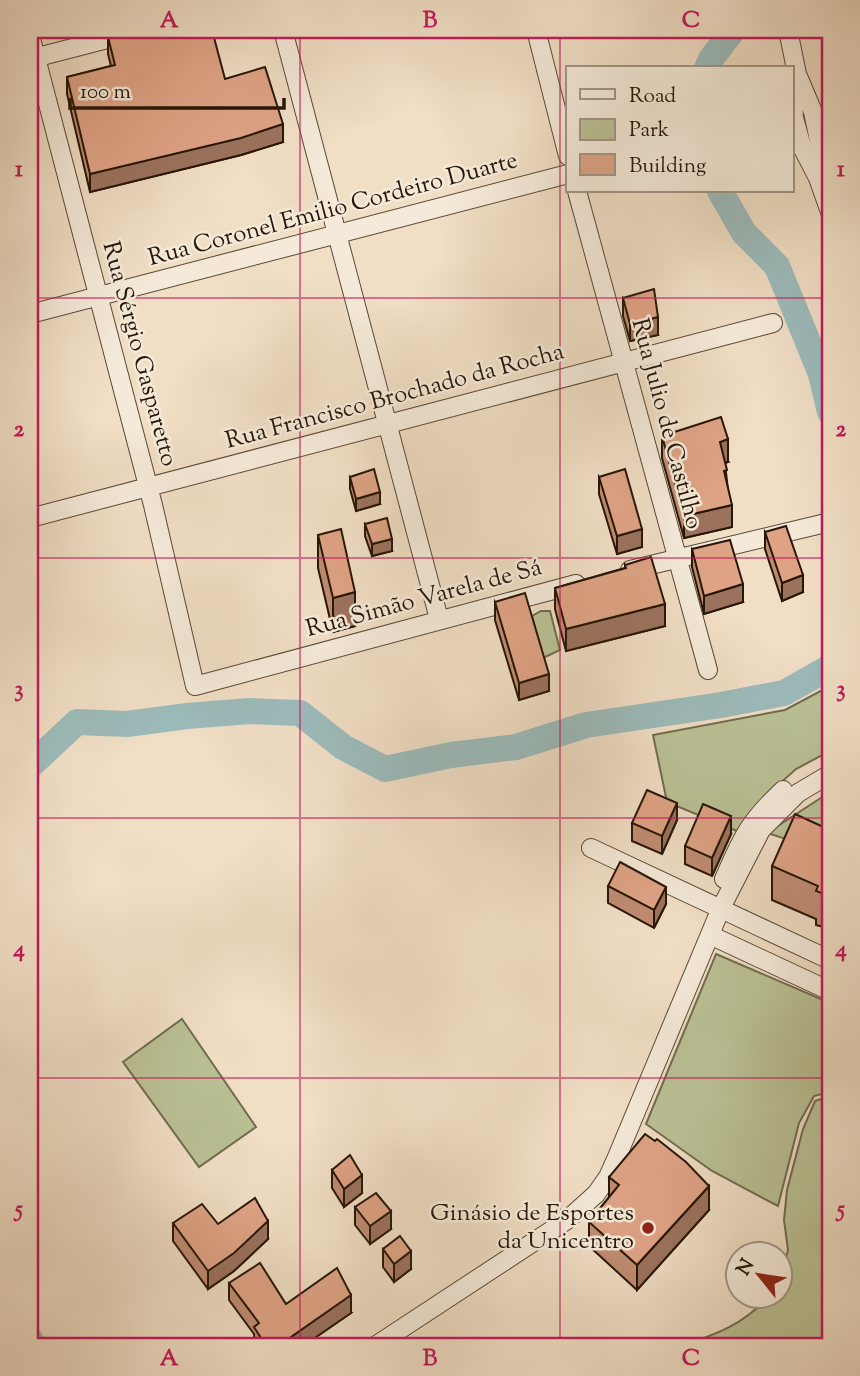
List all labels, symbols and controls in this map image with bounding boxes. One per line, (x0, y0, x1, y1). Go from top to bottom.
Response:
text: A (160, 5, 179, 38)
text: B (423, 5, 438, 38)
text: C (682, 5, 700, 38)
scale bar (70, 66, 284, 110)
legend (566, 66, 794, 192)
text: 100 m (80, 78, 131, 108)
text: Road (629, 82, 676, 112)
text: Park (629, 116, 670, 146)
street label: Rua Coronel Emilio Cordeiro Duarte (144, 144, 522, 276)
text: Building (629, 152, 706, 182)
text: 1 (15, 154, 23, 187)
text: 1 (837, 154, 845, 187)
street label: Rua Sérgio Gasparetto (93, 238, 185, 470)
street label: Rua Julio de Castilho (622, 315, 710, 533)
street label: Rua Francisco Brochado da Rocha (222, 335, 568, 459)
text: 2 (14, 414, 25, 447)
text: 2 (836, 414, 847, 447)
street label: Rua Simão Varela de Sá (302, 551, 546, 647)
text: 3 (14, 674, 24, 707)
text: 3 (836, 674, 846, 707)
text: 4 (12, 934, 25, 967)
text: 4 (834, 934, 847, 967)
text: 5 (13, 1194, 23, 1227)
text: 5 (835, 1194, 845, 1227)
place label: Ginásio de Esportes da Unicentro (430, 1197, 634, 1259)
marker: Ginásio de Esportes da Unicentro (640, 1220, 656, 1236)
north arrow (724, 1240, 794, 1310)
text: N (731, 1254, 762, 1281)
text: A (160, 1343, 179, 1376)
text: B (423, 1343, 438, 1376)
text: C (682, 1343, 700, 1376)

